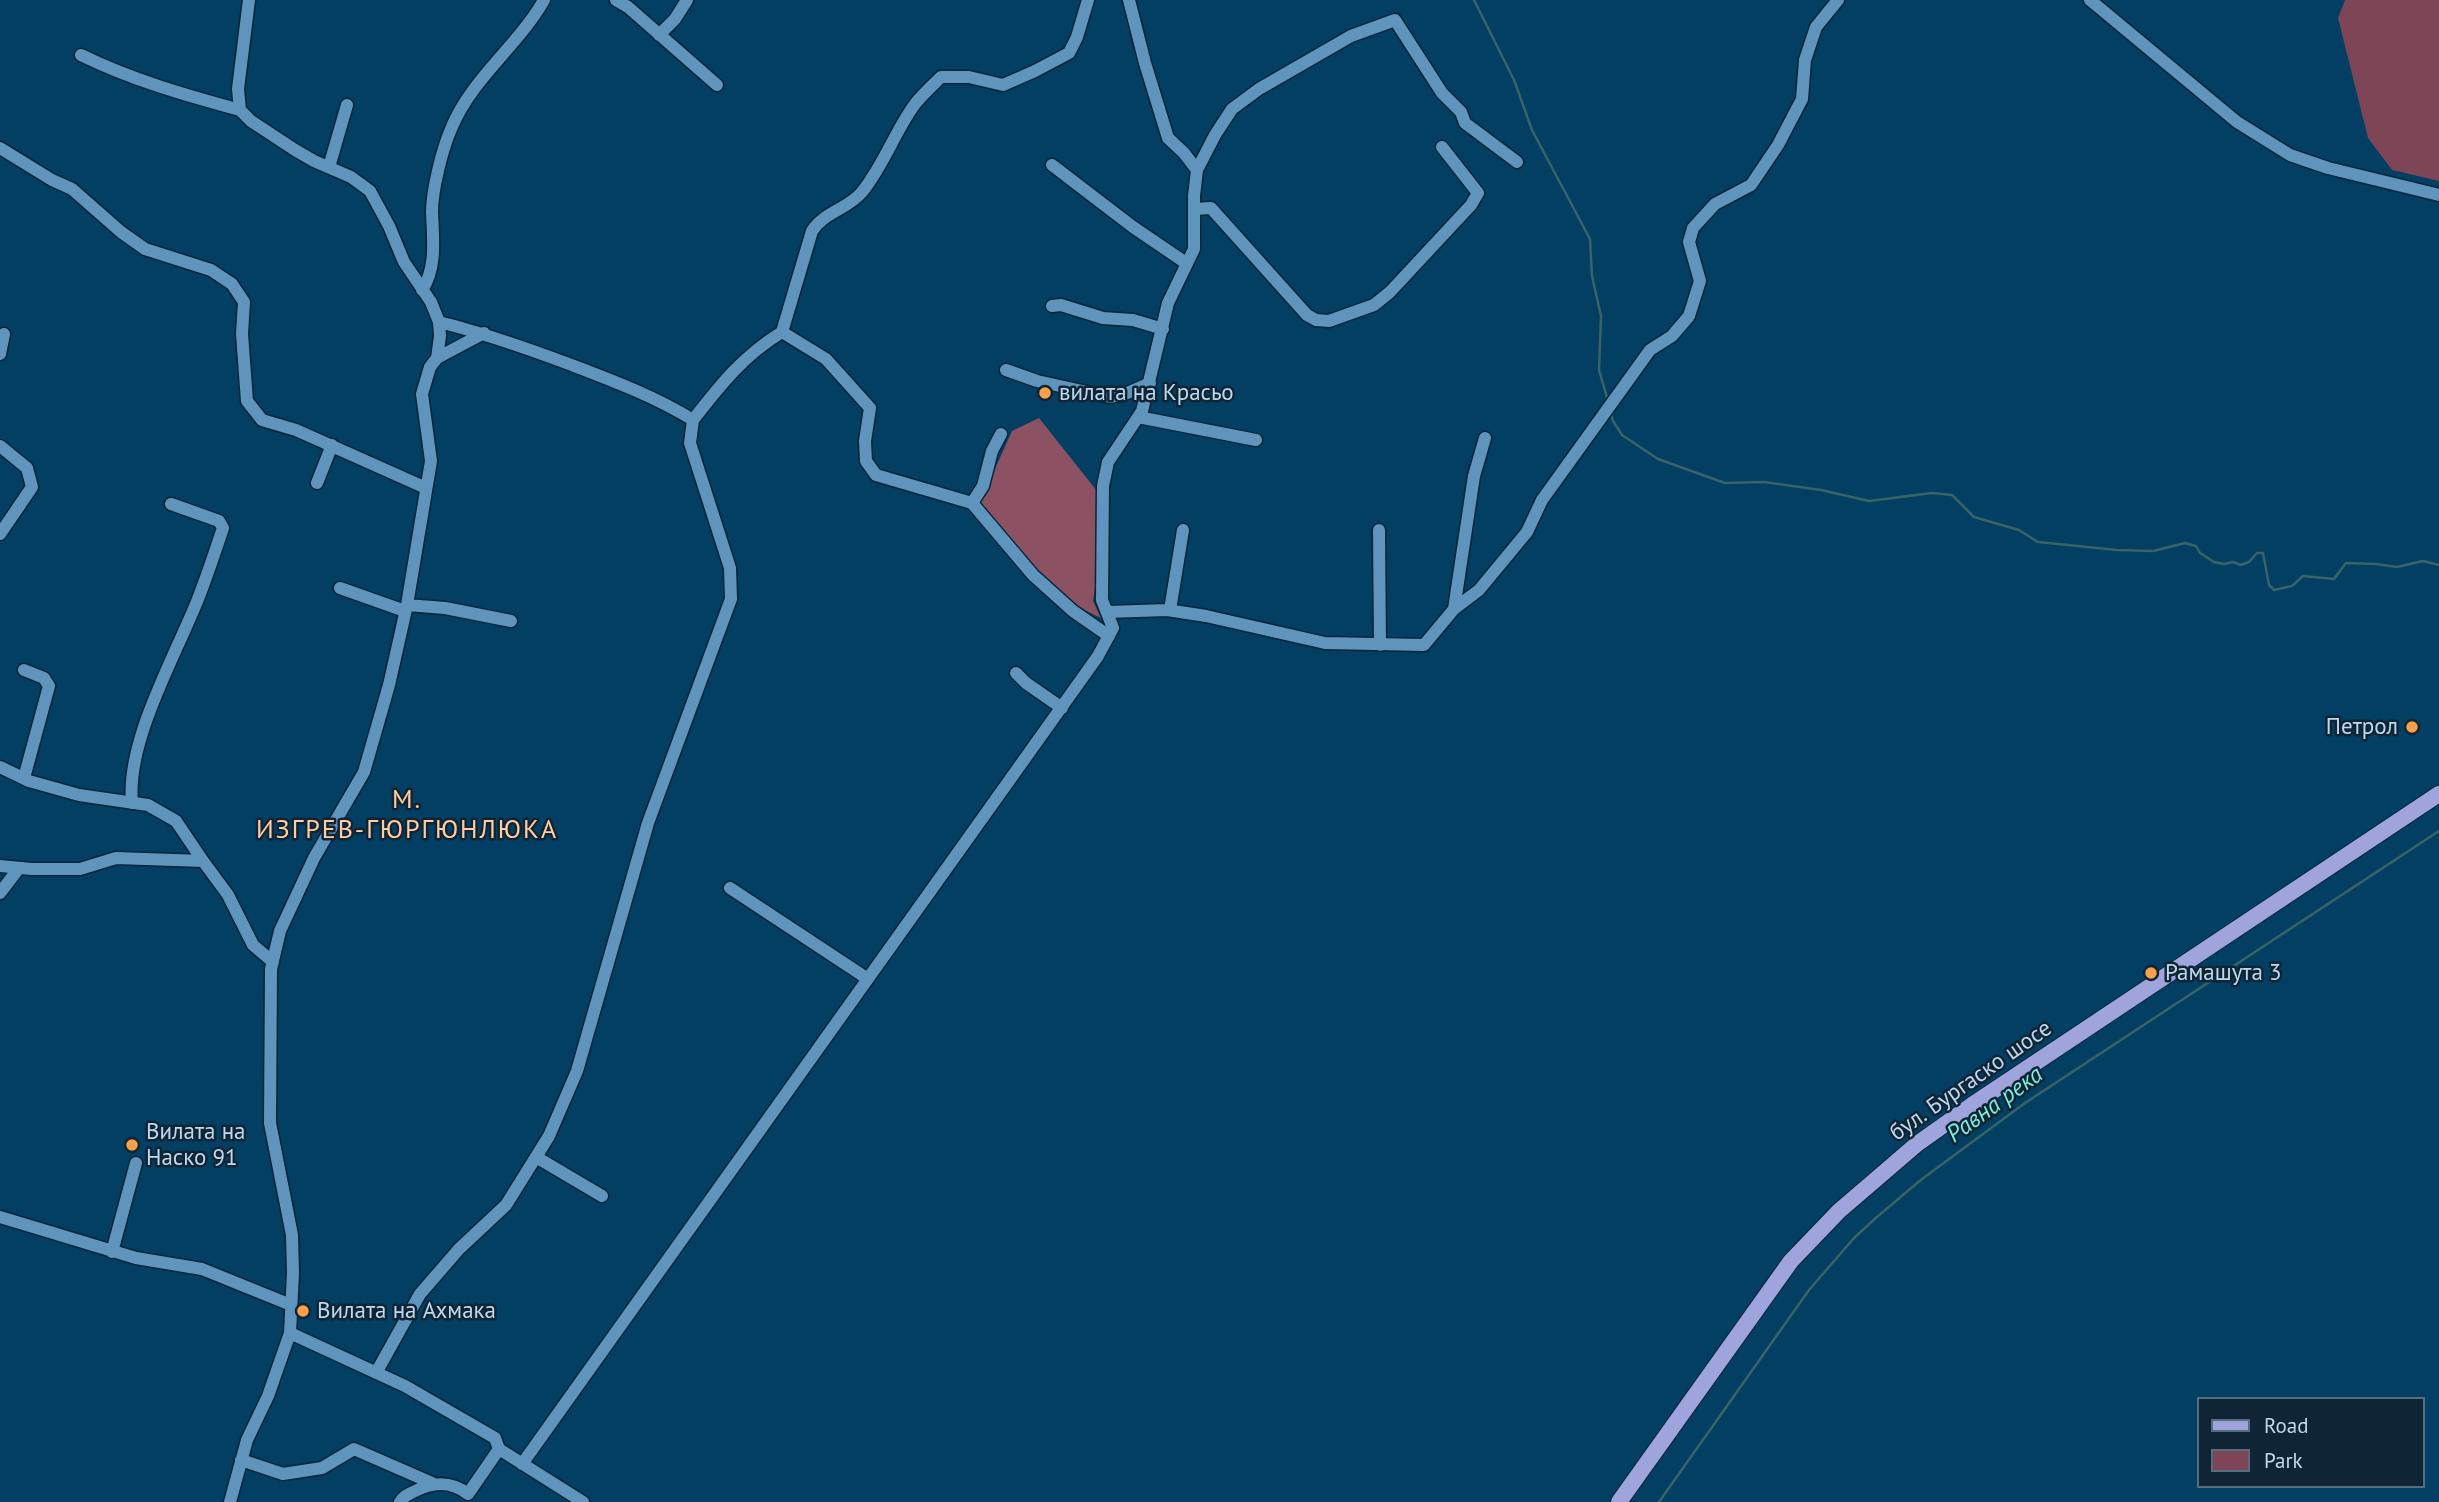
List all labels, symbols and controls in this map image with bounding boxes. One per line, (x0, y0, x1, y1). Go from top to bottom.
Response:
place label: вилата на Красьо (1059, 379, 1234, 407)
marker: вилата на Красьо (1037, 385, 1053, 401)
place label: Петрол (2326, 713, 2398, 741)
marker: Петрол (2404, 719, 2420, 735)
district label: М. ИЗГРЕВ-ГЮРГЮНЛЮКА (258, 785, 556, 846)
place label: Рамашута 3 (2165, 959, 2282, 987)
marker: Рамашута 3 (2143, 965, 2159, 981)
street label: бул. Бургаско шосе (1885, 1015, 2057, 1147)
water label: Равна река (1941, 1061, 2049, 1149)
place label: Вилата на Наско 91 (146, 1118, 245, 1172)
marker: Вилата на Наско 91 (124, 1137, 140, 1153)
place label: Вилата на Ахмака (317, 1297, 496, 1325)
marker: Вилата на Ахмака (295, 1303, 311, 1319)
legend (2198, 1397, 2425, 1488)
text: Road (2264, 1412, 2308, 1439)
text: Park (2264, 1447, 2303, 1474)

